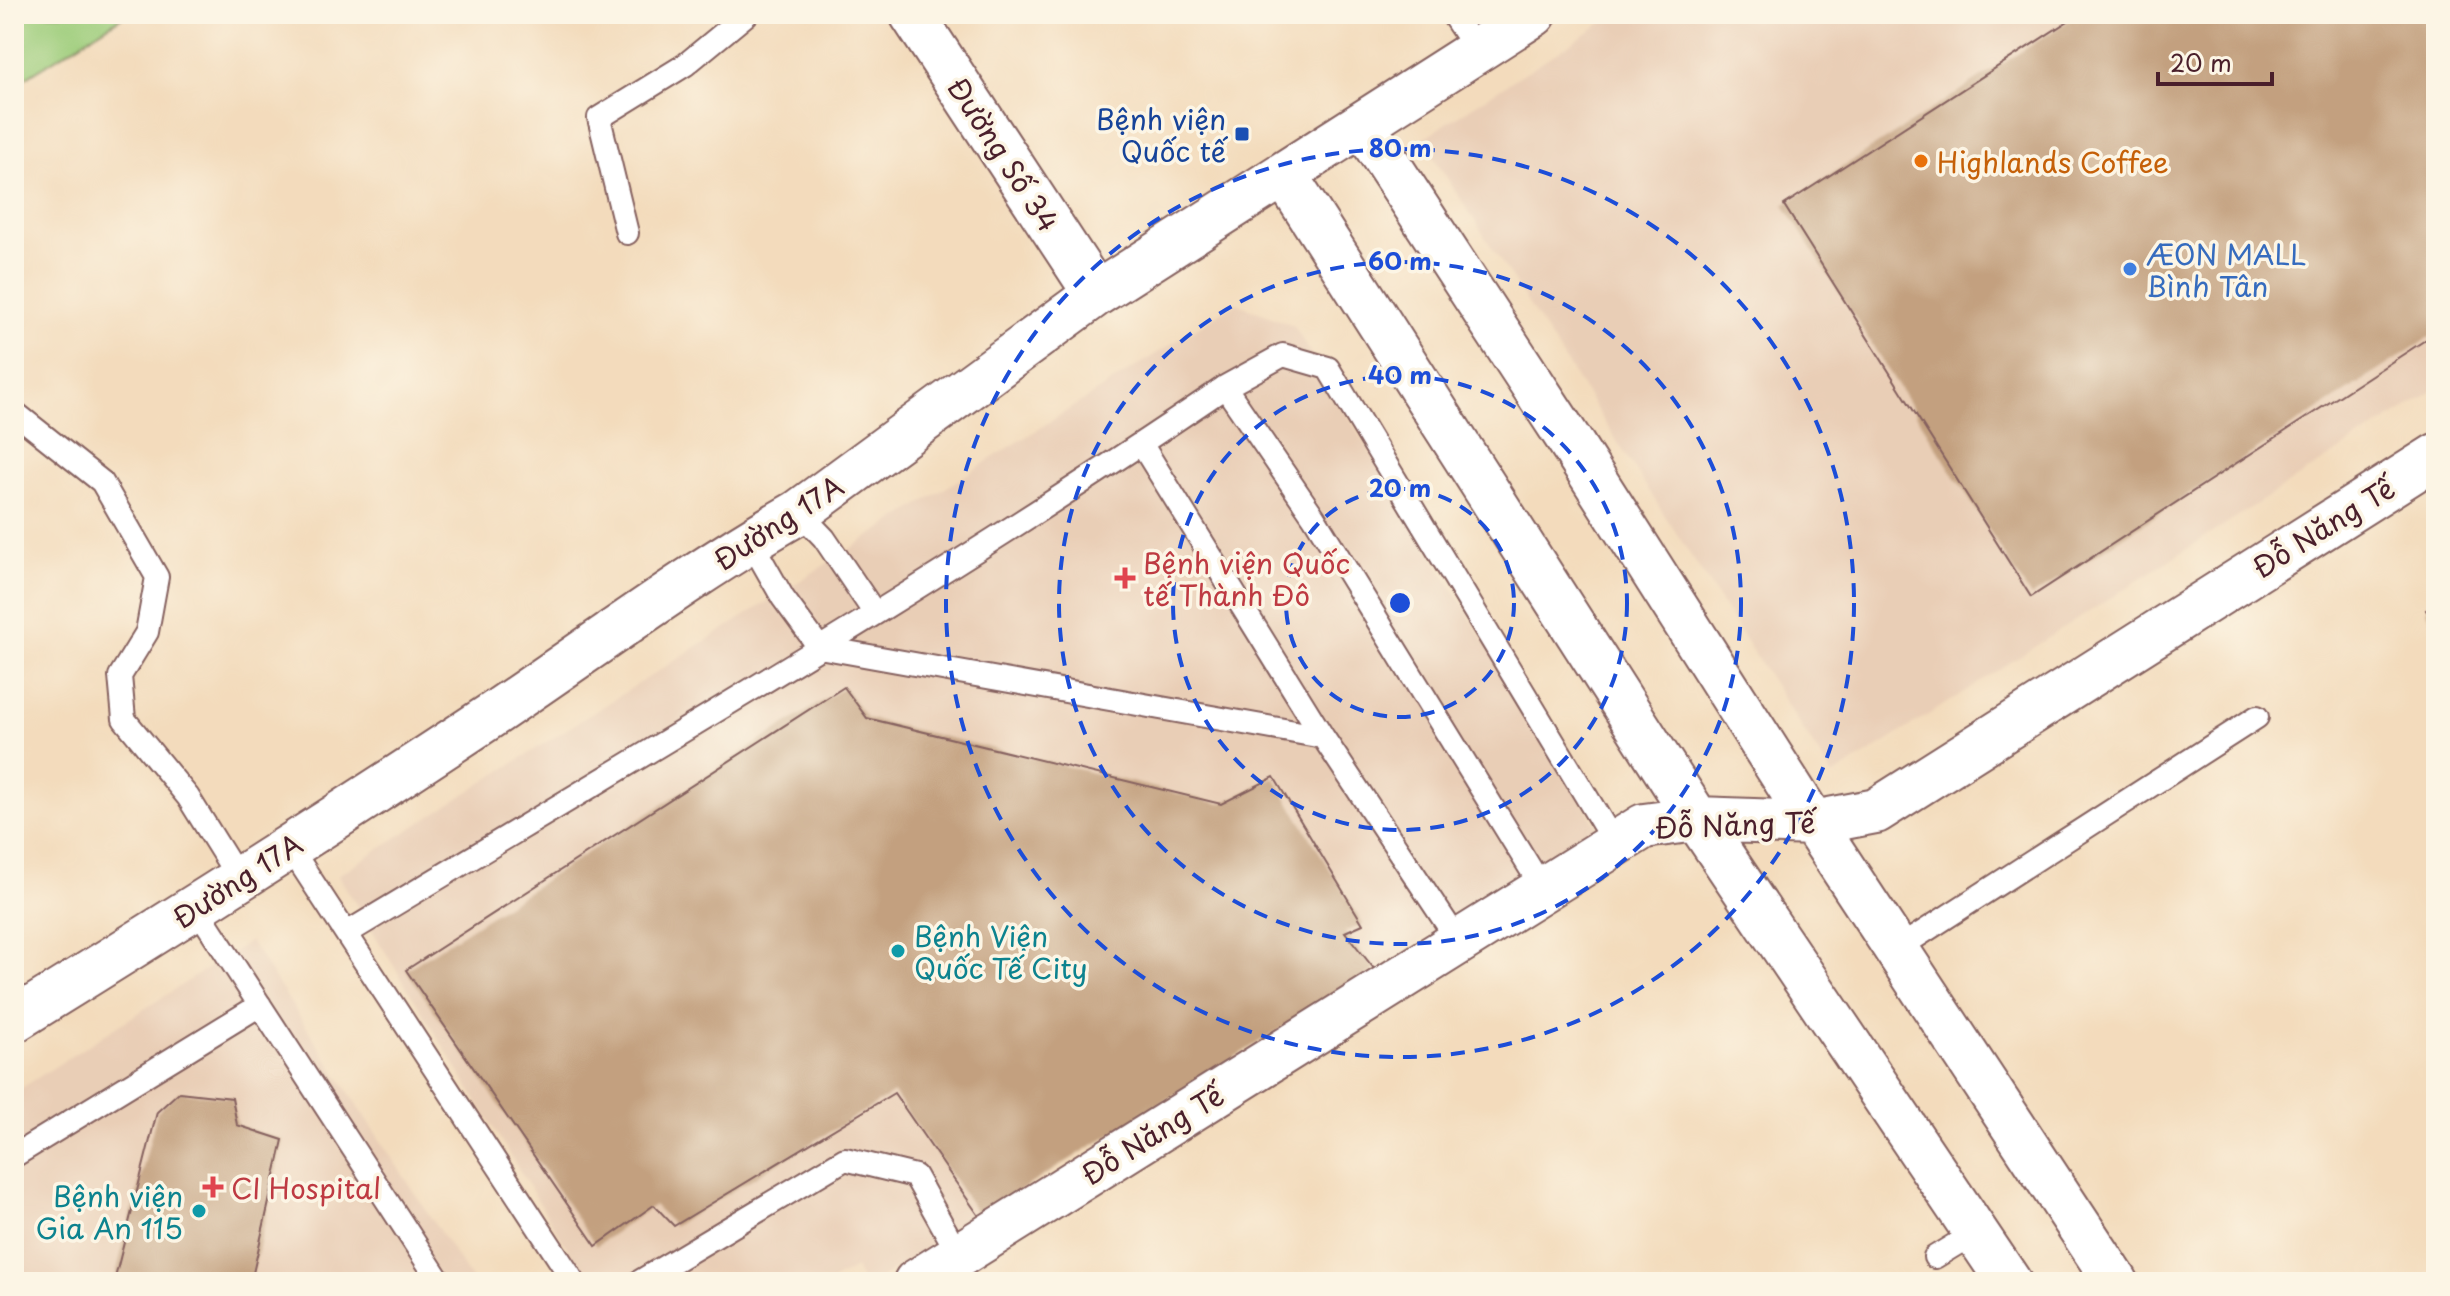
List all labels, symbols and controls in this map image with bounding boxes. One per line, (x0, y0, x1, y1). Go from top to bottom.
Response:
scale bar (2158, 36, 2272, 86)
text: 20 m (2170, 44, 2232, 80)
street label: Đường Số 34 (938, 68, 1070, 240)
place label: Bệnh viện Quốc tế (1096, 97, 1229, 172)
marker: Bệnh viện Quốc tế (1233, 125, 1251, 143)
text: 80 m (1369, 129, 1431, 165)
place label: Highlands Coffee (1937, 140, 2169, 183)
marker: Highlands Coffee (1912, 152, 1930, 170)
place label: ÆON MALL Bình Tân (2146, 232, 2306, 307)
text: 60 m (1368, 242, 1432, 278)
marker: ÆON MALL Bình Tân (2121, 260, 2139, 278)
text: 40 m (1368, 356, 1432, 392)
street label: Đường 17A (705, 464, 851, 580)
street label: Đỗ Năng Tế (2244, 465, 2405, 588)
text: 20 m (1369, 469, 1431, 505)
place label: Bệnh viện Quốc tế Thành Đô (1143, 541, 1350, 616)
marker: Bệnh viện Quốc tế Thành Đô (1114, 567, 1136, 589)
centre of rings (1386, 589, 1414, 617)
street label: Đỗ Năng Tế (1654, 800, 1819, 848)
street label: Đường 17A (164, 822, 310, 938)
place label: Bệnh Viện Quốc Tế City (914, 914, 1088, 989)
marker: Bệnh Viện Quốc Tế City (889, 942, 907, 960)
street label: Đỗ Năng Tế (1073, 1072, 1234, 1195)
place label: CI Hospital (231, 1166, 381, 1209)
place label: Bệnh viện Gia An 115 (35, 1174, 183, 1249)
marker: CI Hospital (202, 1176, 224, 1198)
marker: Bệnh viện Gia An 115 (190, 1202, 208, 1220)

